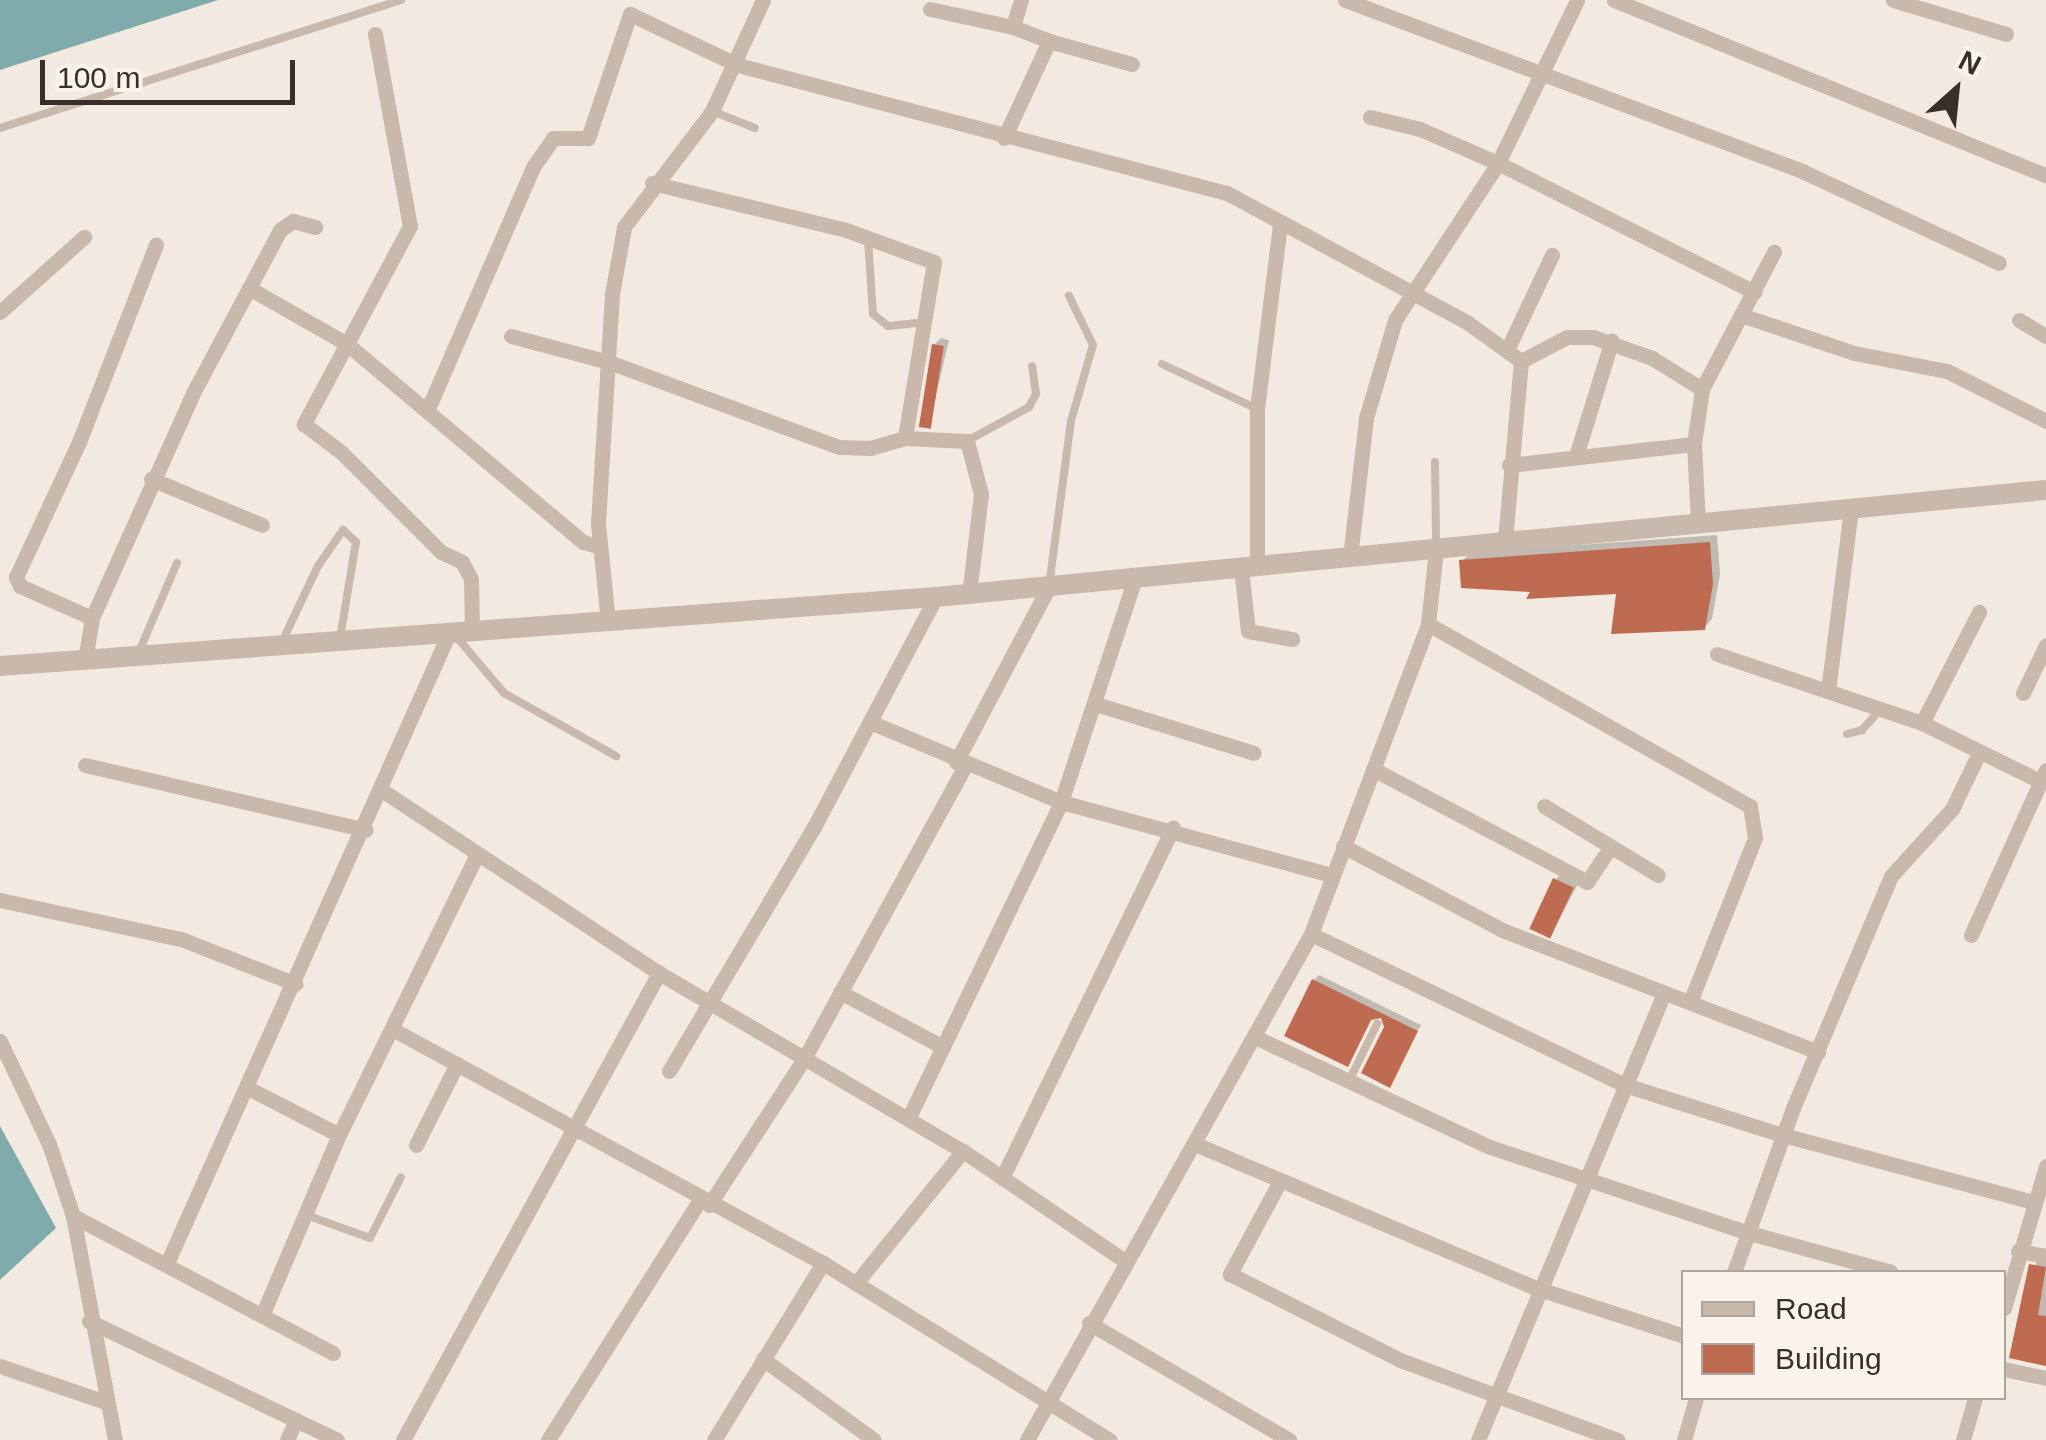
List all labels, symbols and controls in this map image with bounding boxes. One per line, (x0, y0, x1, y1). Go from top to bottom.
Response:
scale bar (45, 40, 300, 102)
north arrow (1906, 40, 2006, 140)
text: N (1954, 44, 1986, 81)
text: 100 m (57, 61, 140, 94)
legend (1681, 1270, 2006, 1400)
text: Road (1775, 1292, 1847, 1325)
text: Building (1775, 1342, 1882, 1375)

